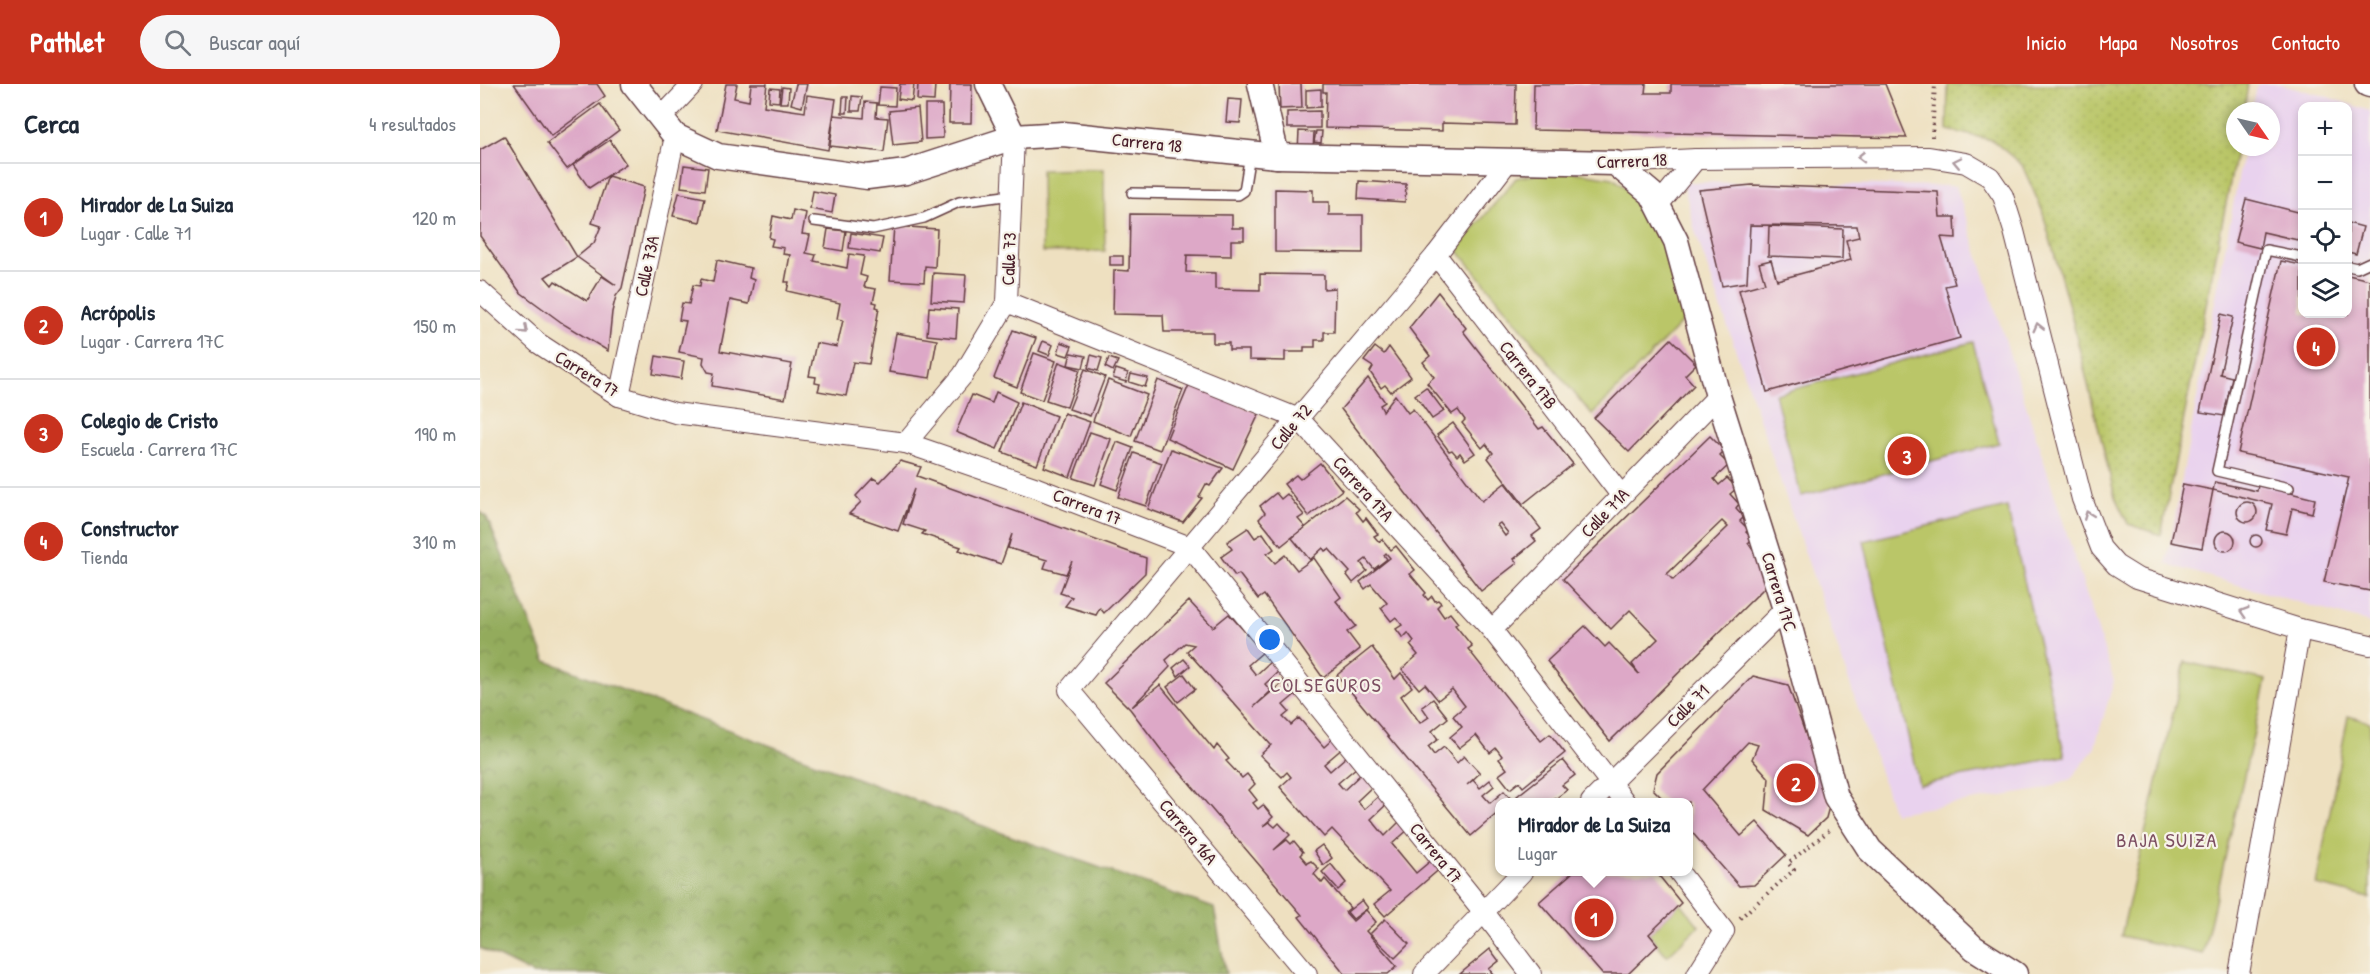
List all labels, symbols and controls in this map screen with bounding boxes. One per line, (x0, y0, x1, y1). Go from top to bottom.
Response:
search box (140, 15, 560, 69)
text: Pathlet (30, 23, 104, 61)
icon: search (161, 26, 194, 59)
text: Buscar aquí (209, 27, 301, 57)
text: Inicio (2026, 28, 2066, 57)
text: Mapa (2099, 28, 2137, 57)
text: Nosotros (2170, 28, 2238, 57)
text: Contacto (2271, 28, 2340, 57)
north arrow (2226, 102, 2280, 156)
map controls (2298, 102, 2352, 318)
button: + (2298, 102, 2352, 156)
text: Cerca (24, 106, 79, 141)
text: 4 resultados (369, 110, 456, 137)
street label: Carrera 18 (1111, 126, 1184, 159)
street label: Carrera 18 (1596, 147, 1668, 174)
one-way arrow (1856, 150, 1865, 163)
one-way arrow (1952, 156, 1962, 169)
button: − (2298, 156, 2352, 210)
text: Mirador de La Suiza (81, 189, 233, 219)
text: 1 (40, 204, 47, 231)
text: 120 m (412, 204, 456, 231)
button: locate (2298, 210, 2352, 264)
text: Lugar · Calle 71 (81, 219, 191, 246)
street label: Calle 73 (995, 232, 1022, 286)
street label: Calle 73A (628, 233, 665, 299)
button: layers (2298, 264, 2352, 318)
text: Acrópolis (81, 297, 155, 327)
text: 2 (39, 312, 48, 339)
text: 150 m (413, 312, 456, 339)
one-way arrow (2033, 322, 2046, 332)
one-way arrow (517, 323, 528, 334)
pin: 4 (2296, 324, 2336, 370)
text: Lugar · Carrera 17C (81, 327, 225, 354)
street label: Carrera 17B (1494, 335, 1563, 414)
street label: Carrera 17 (550, 344, 624, 403)
street label: Calle 72 (1264, 398, 1318, 455)
text: Colegio de Cristo (81, 405, 218, 435)
text: 3 (39, 420, 48, 447)
text: 190 m (414, 420, 456, 447)
pin: 3 (1888, 434, 1926, 478)
text: Escuela · Carrera 17C (81, 435, 238, 462)
street label: Carrera 17A (1327, 450, 1400, 527)
street label: Carrera 17 (1049, 482, 1125, 531)
street label: Calle 71A (1575, 482, 1635, 543)
one-way arrow (2083, 510, 2096, 521)
text: Constructor (81, 513, 179, 543)
text: 4 (40, 528, 47, 555)
text: 310 m (413, 528, 456, 555)
text: Tienda (81, 543, 127, 570)
street label: Carrera 17C (1756, 549, 1803, 635)
one-way arrow (2239, 606, 2250, 619)
your location (1255, 625, 1284, 654)
district label: COLSEGUROS (1270, 671, 1382, 698)
street label: Calle 71 (1661, 679, 1715, 733)
pin: 2 (1776, 760, 1816, 806)
street label: Carrera 16A (1154, 794, 1223, 870)
popup (1495, 798, 1693, 876)
text: Mirador de La Suiza (1518, 809, 1670, 839)
street label: Carrera 17 (1404, 817, 1469, 888)
district label: BAJA SUIZA (2116, 826, 2218, 853)
text: Lugar (1518, 839, 1558, 866)
pin: 1 (1574, 896, 1614, 940)

